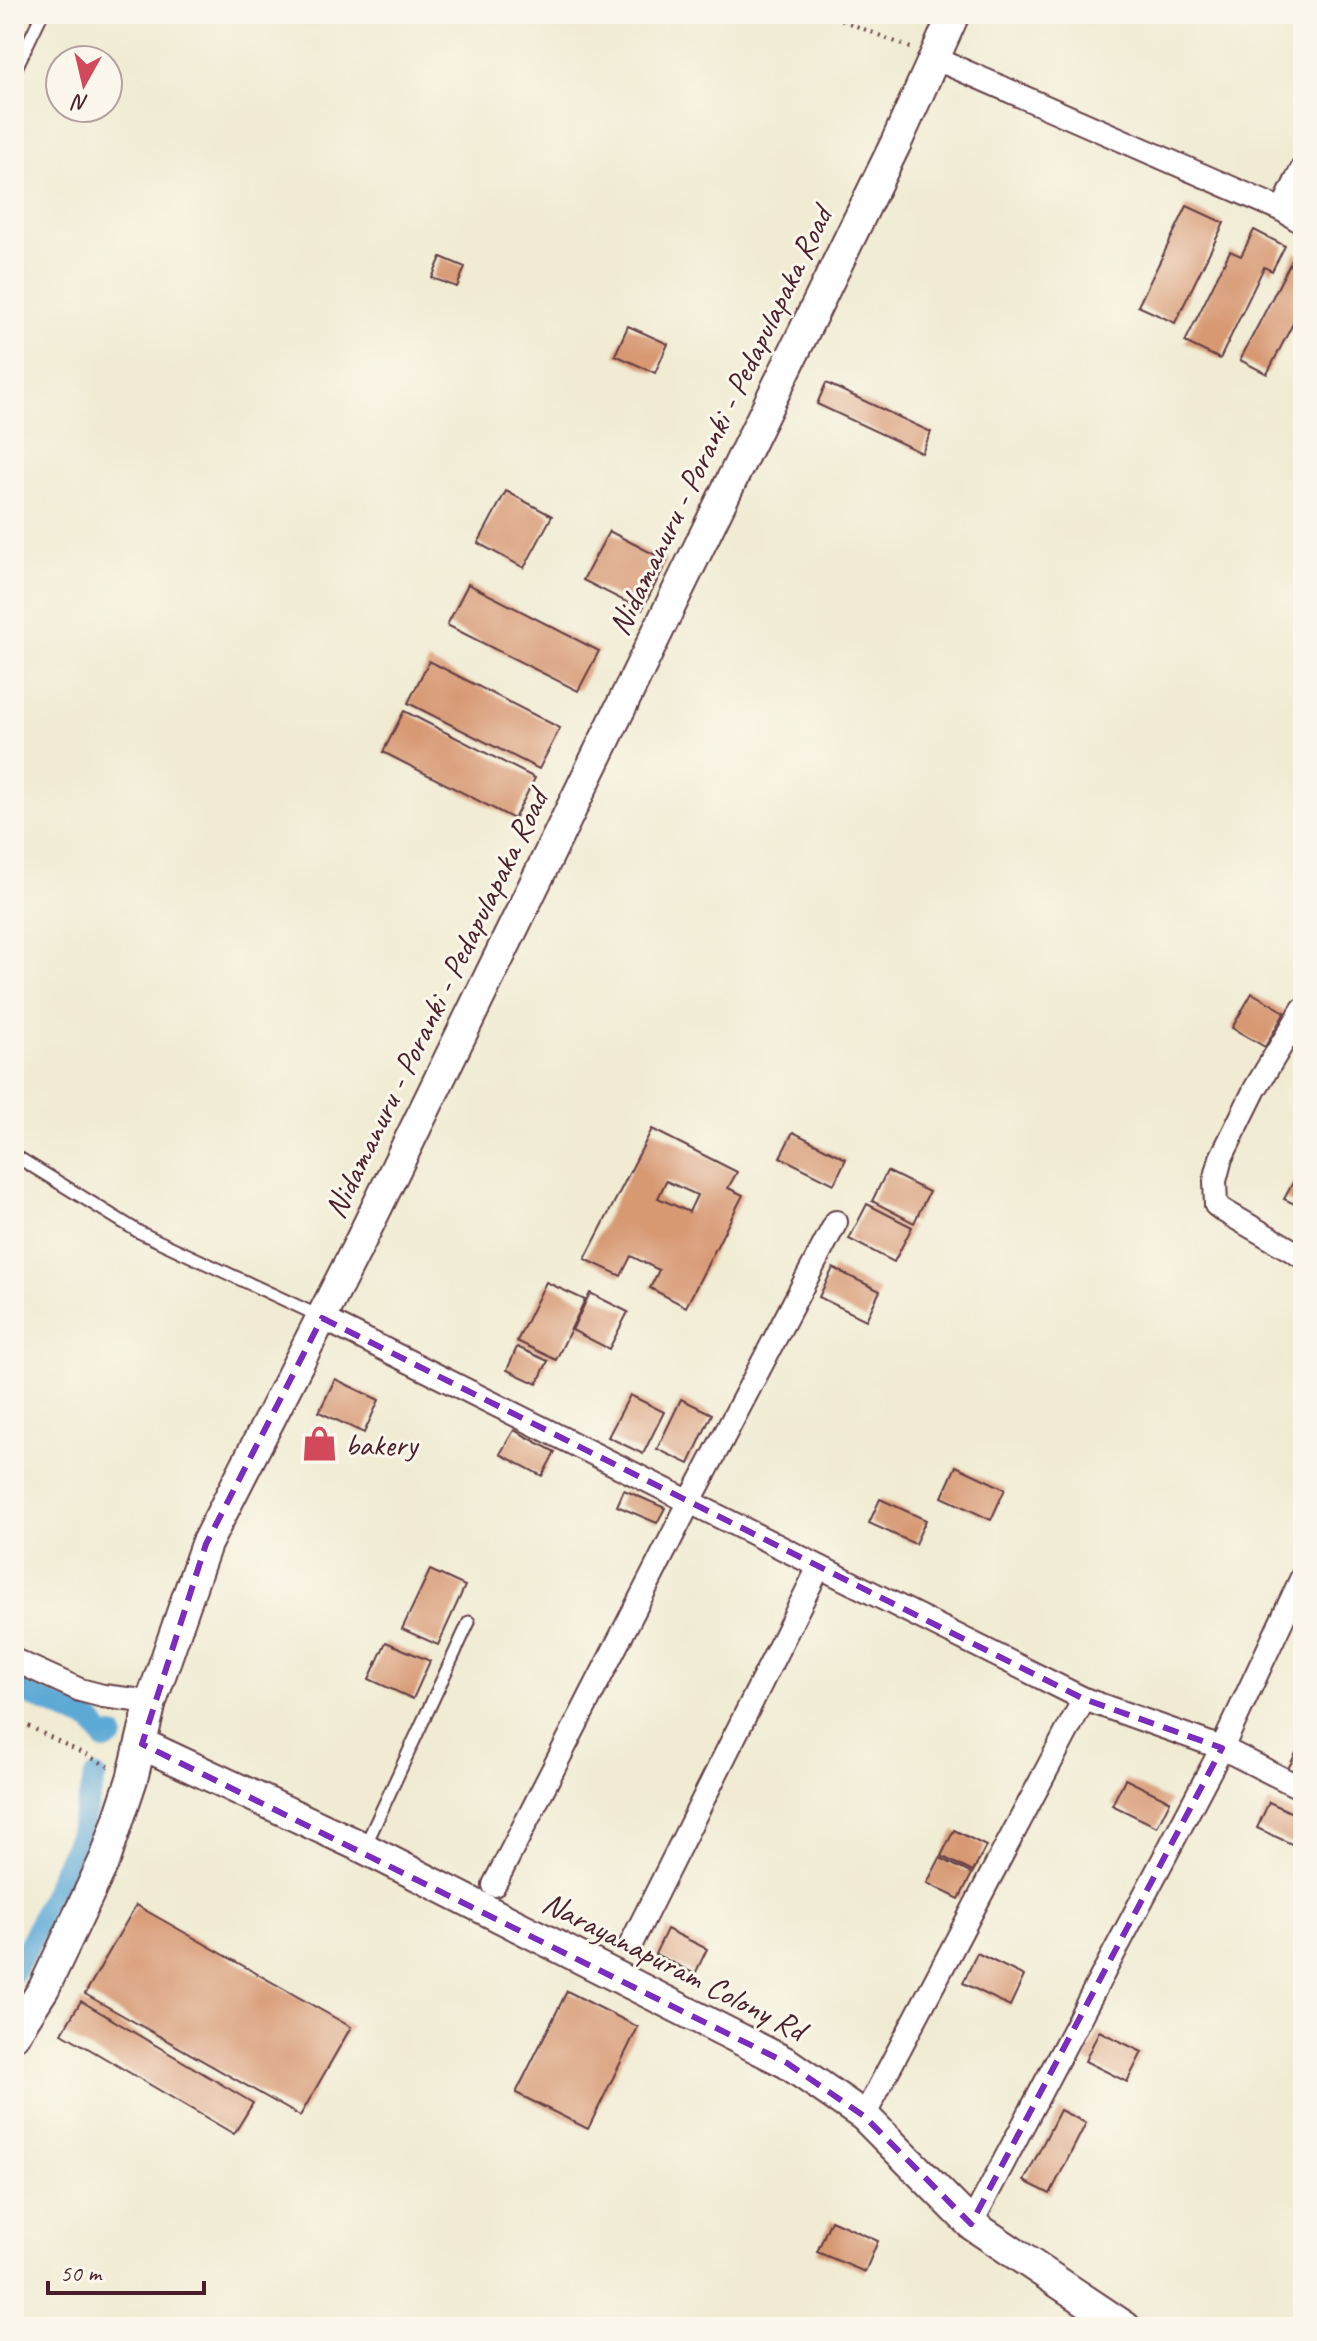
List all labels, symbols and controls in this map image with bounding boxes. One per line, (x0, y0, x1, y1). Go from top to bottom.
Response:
north arrow (44, 44, 124, 124)
text: N (69, 88, 90, 118)
street label: Nidamanuru - Poranki - Pedapulapaka Road (598, 196, 844, 642)
street label: Nidamanuru - Poranki - Pedapulapaka Road (314, 779, 560, 1225)
place label: bakery (345, 1424, 420, 1465)
shop icon: bakery (300, 1425, 338, 1463)
street label: Narayanapuram Colony Rd (536, 1882, 816, 2052)
scale bar (48, 2245, 204, 2295)
text: 50 m (60, 2258, 103, 2288)

